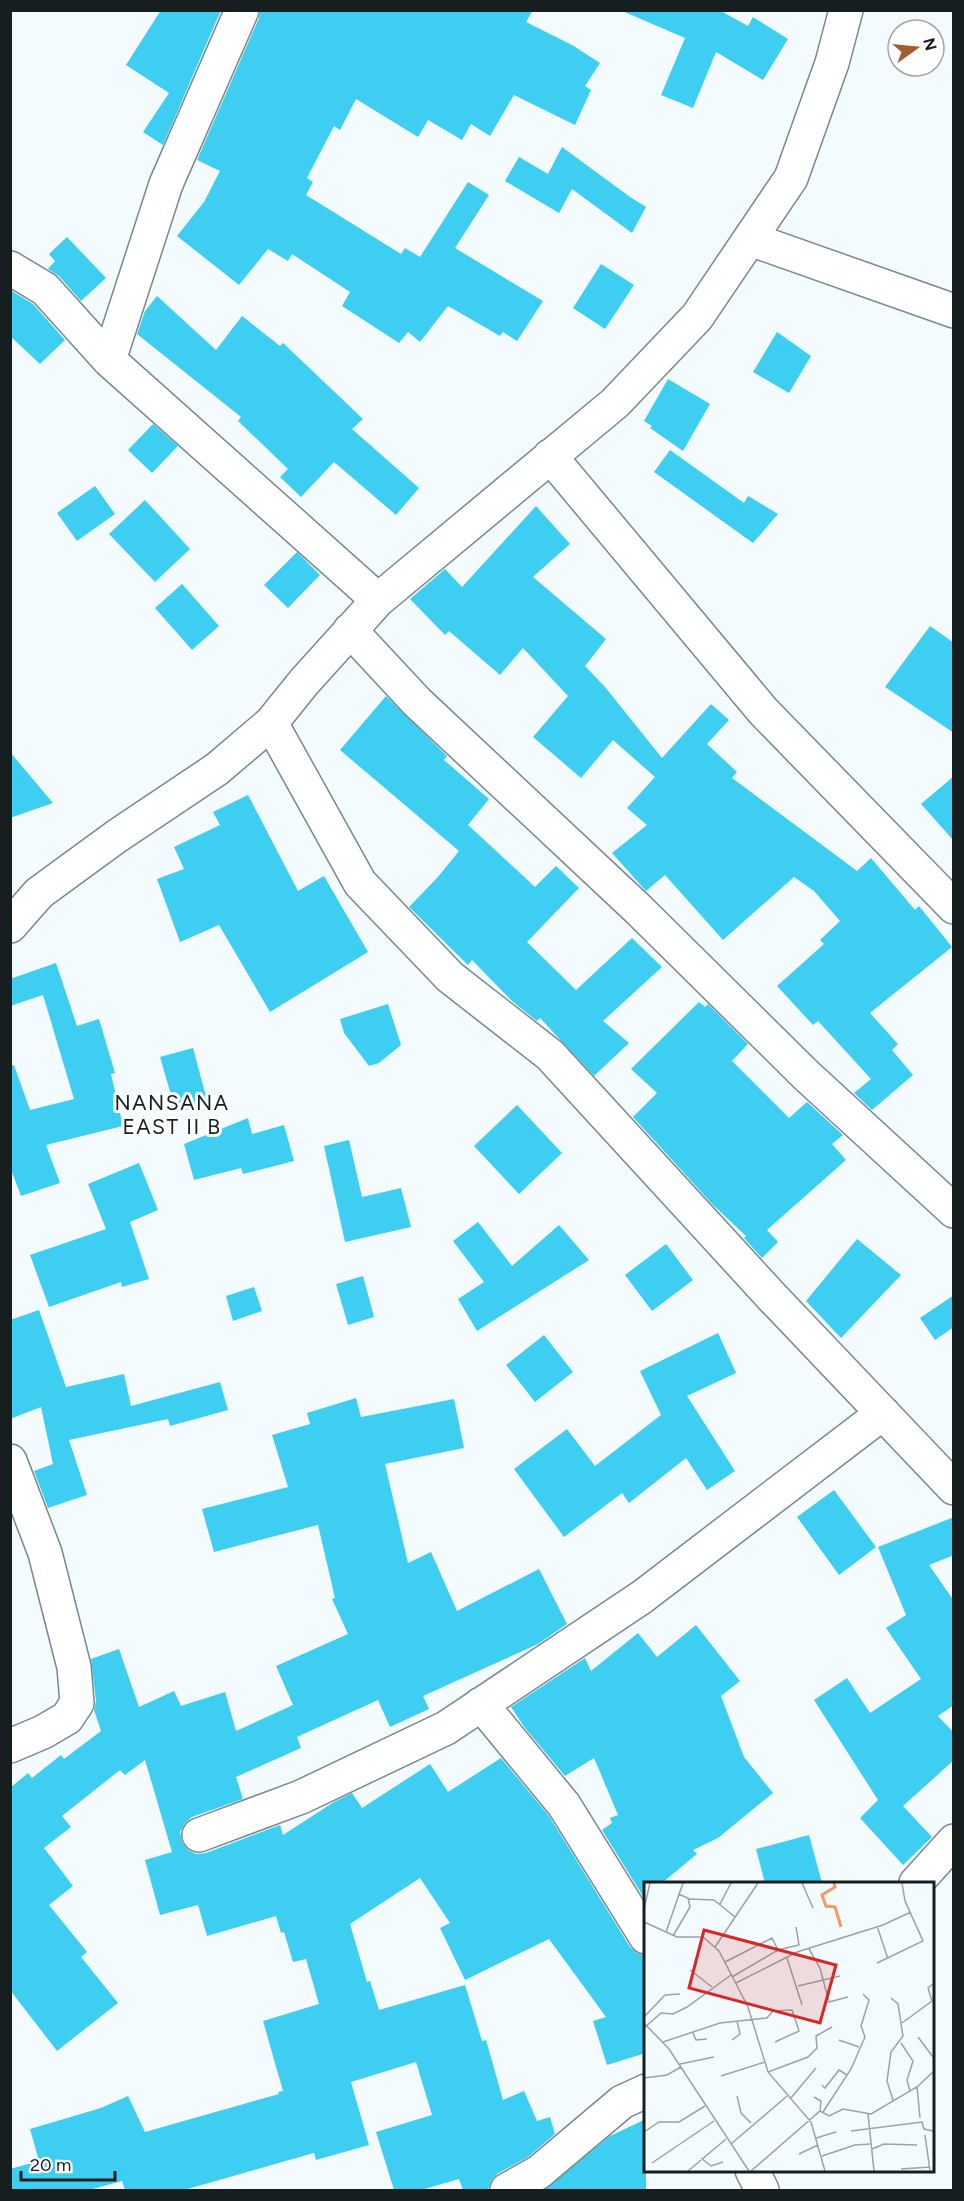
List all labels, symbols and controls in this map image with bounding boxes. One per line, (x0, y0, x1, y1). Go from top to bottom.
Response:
north arrow (886, 18, 946, 78)
text: N (919, 36, 941, 53)
district label: NANSANA EAST II B (115, 1090, 229, 1139)
inset map (644, 1882, 934, 2171)
scale bar (21, 2144, 116, 2182)
text: 20 m (30, 2154, 71, 2176)

